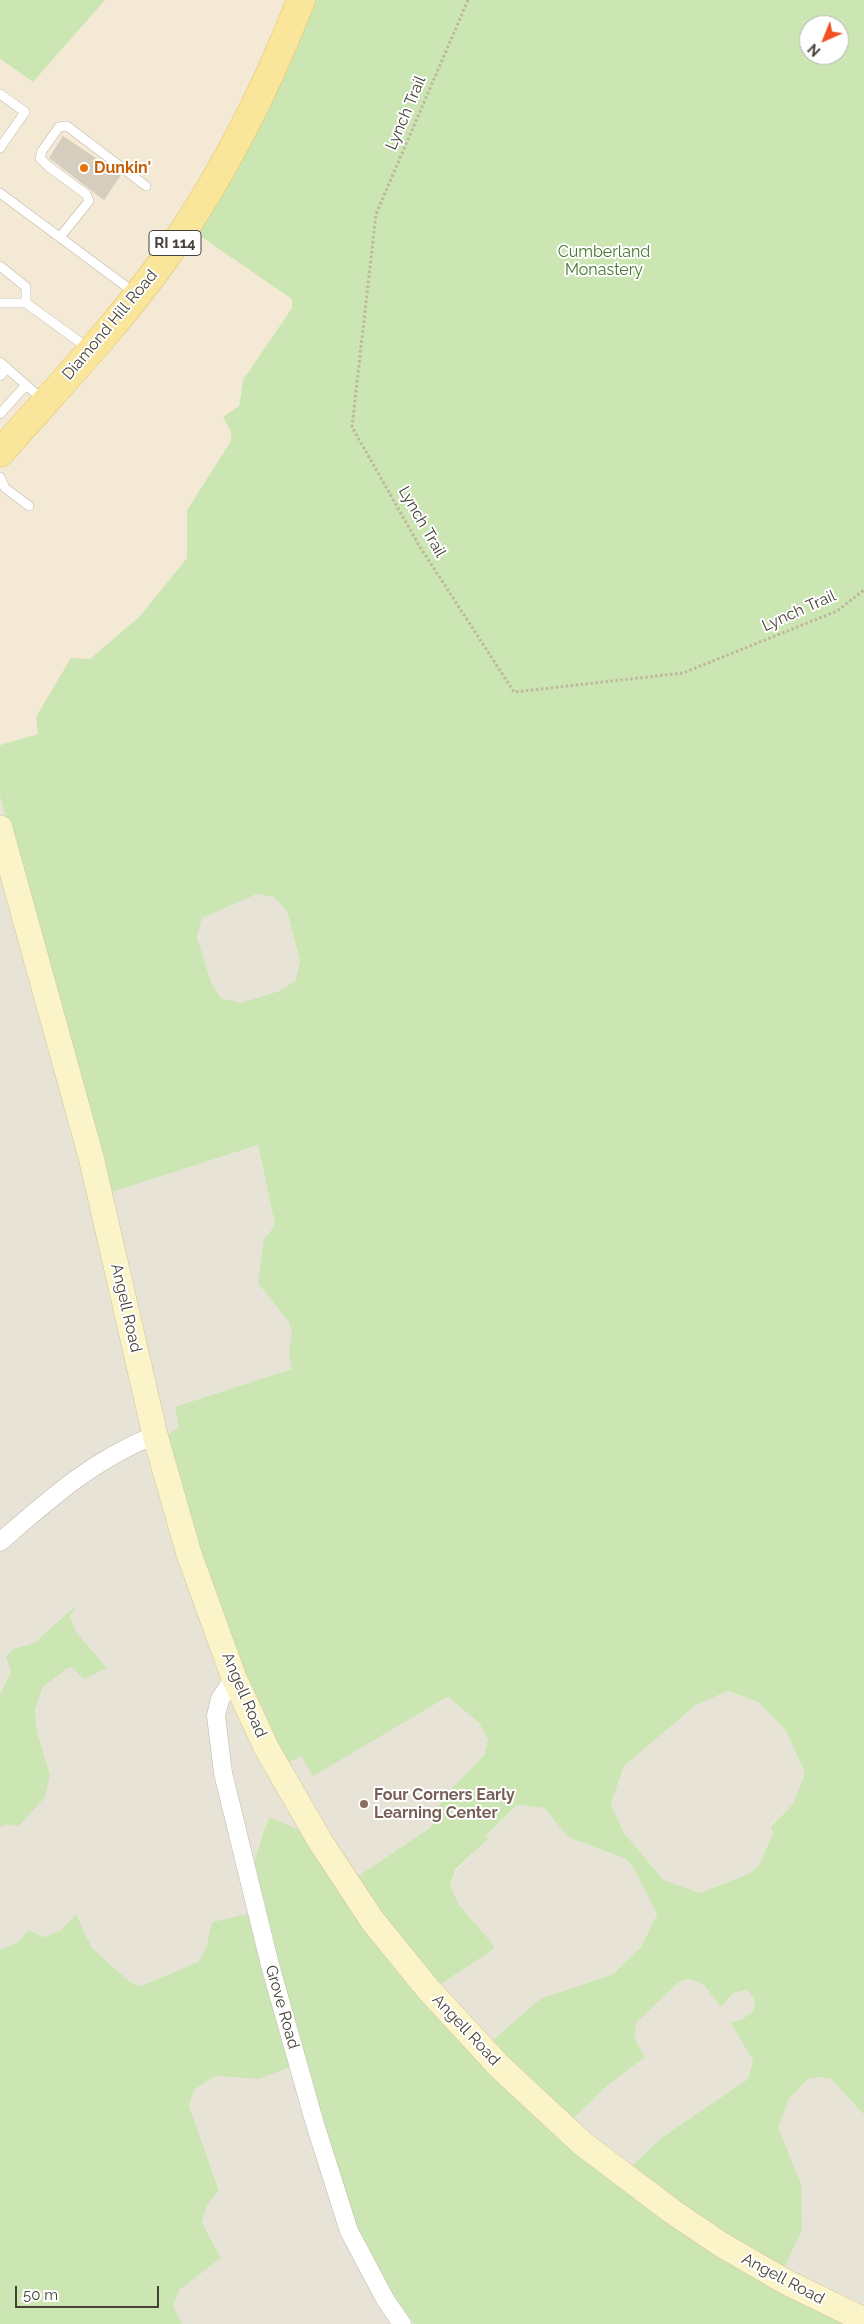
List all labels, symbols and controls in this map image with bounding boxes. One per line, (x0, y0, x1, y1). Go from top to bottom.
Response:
north arrow (799, 15, 849, 65)
text: N (805, 41, 824, 60)
street label: Lynch Trail (382, 73, 430, 153)
place label: Dunkin' (94, 158, 151, 178)
marker: Dunkin' (78, 162, 90, 174)
road number: RI 114 (149, 230, 201, 256)
park label: Cumberland Monastery (558, 242, 650, 280)
street label: Diamond Hill Road (58, 266, 162, 384)
street label: Lynch Trail (394, 483, 450, 561)
street label: Lynch Trail (759, 586, 839, 636)
street label: Angell Road (106, 1262, 146, 1354)
street label: Angell Road (217, 1650, 271, 1740)
place label: Four Corners Early Learning Center (374, 1785, 515, 1823)
marker: Four Corners Early Learning Center (358, 1798, 370, 1810)
street label: Grove Road (261, 1963, 303, 2051)
street label: Angell Road (428, 1990, 504, 2070)
street label: Angell Road (739, 2249, 827, 2309)
scale bar (18, 2276, 161, 2308)
text: 50 m (23, 2286, 58, 2304)

